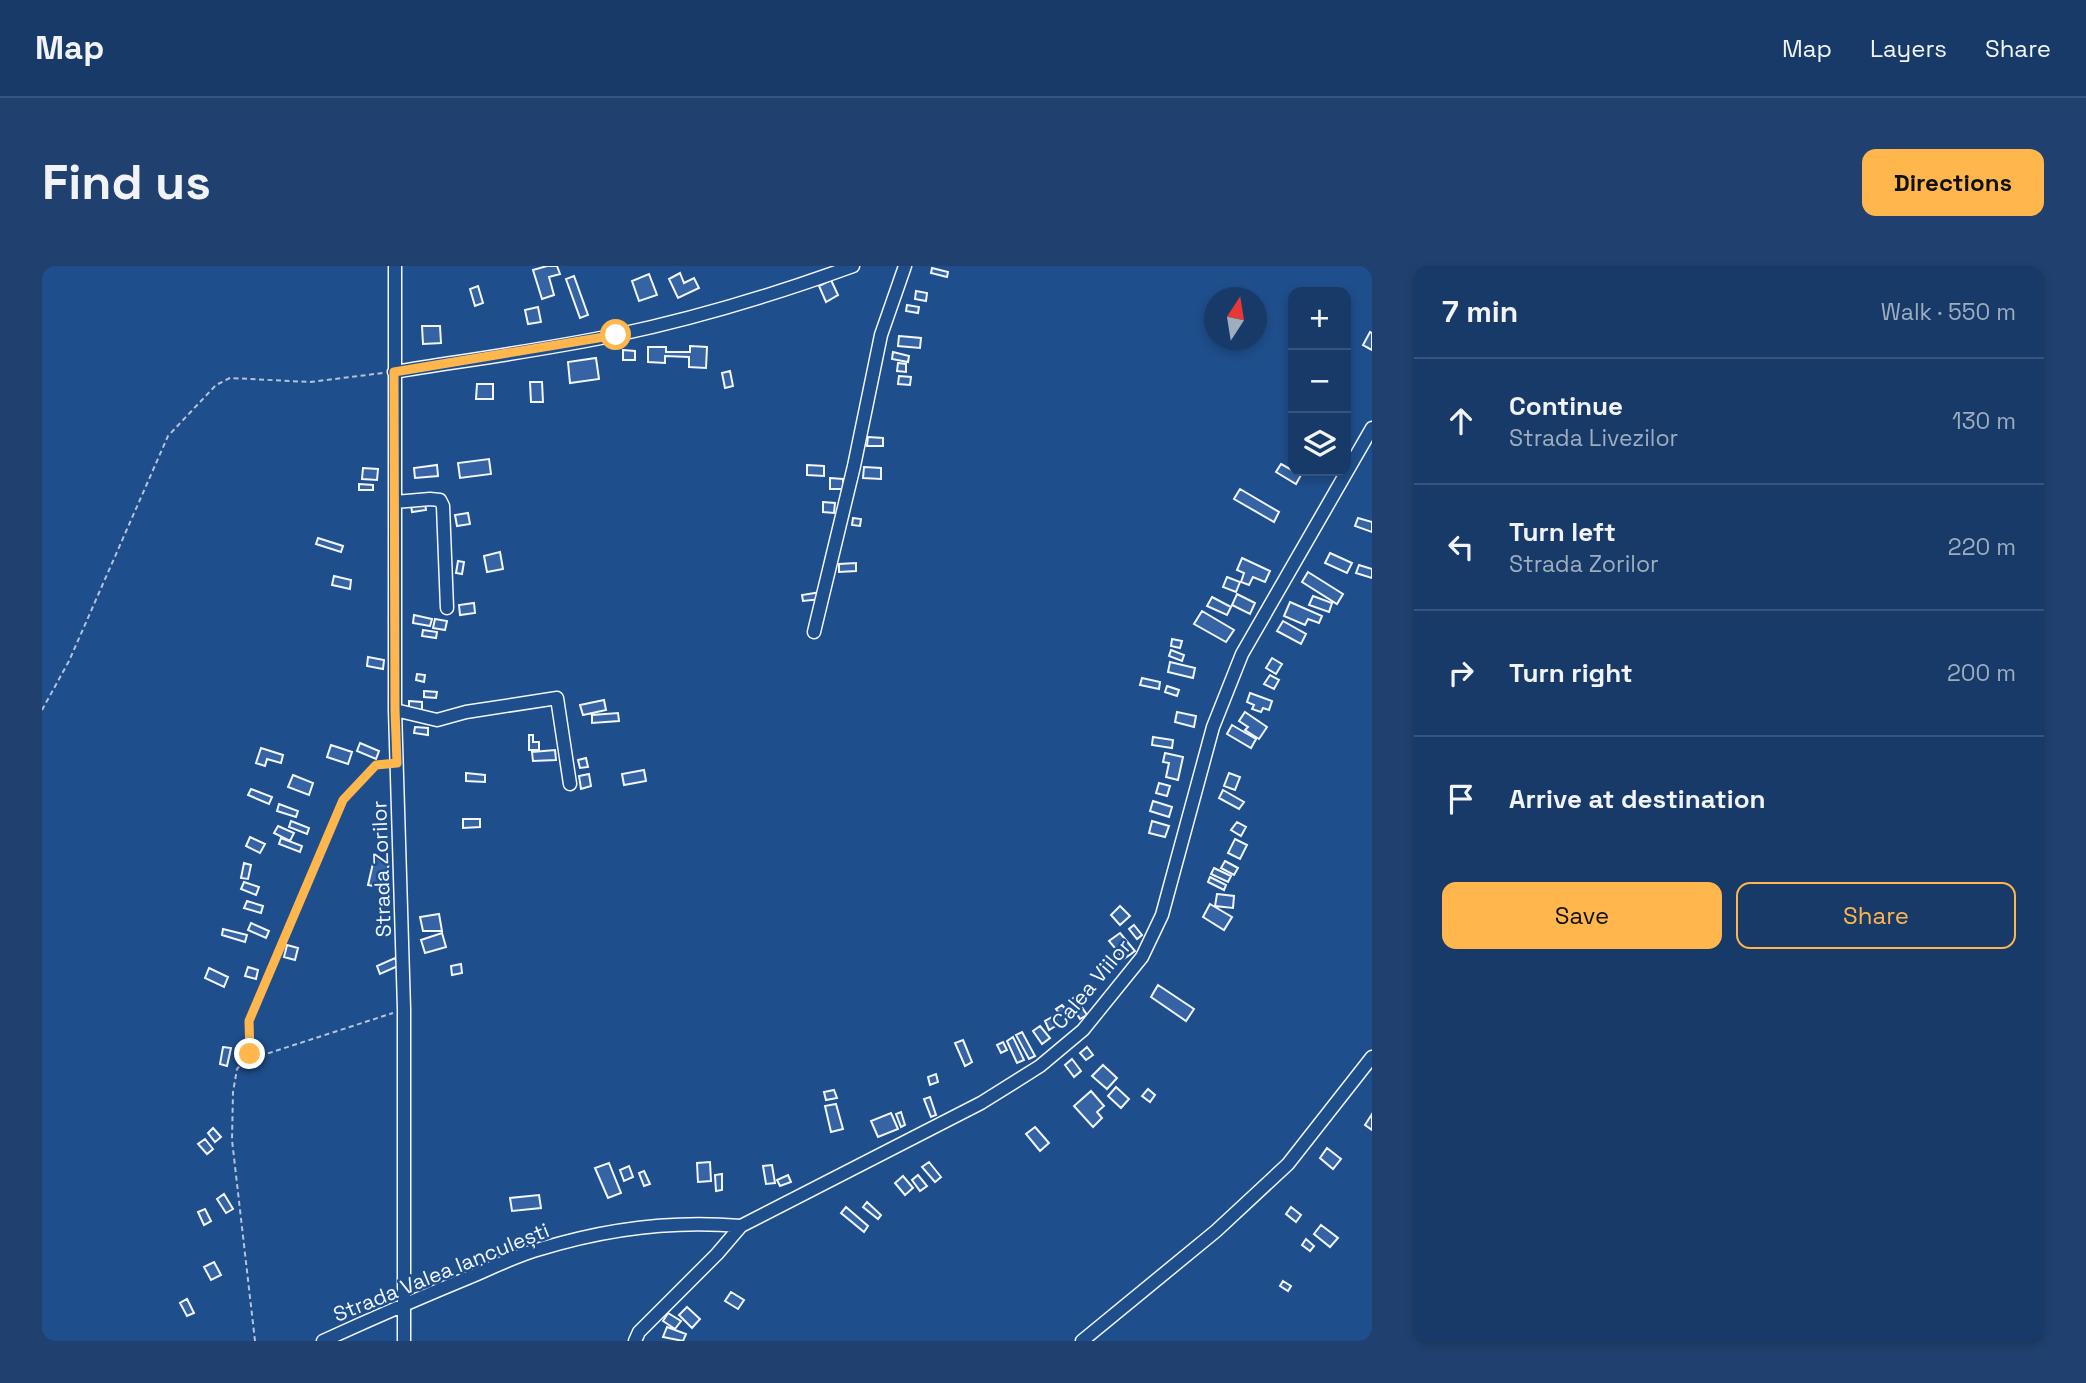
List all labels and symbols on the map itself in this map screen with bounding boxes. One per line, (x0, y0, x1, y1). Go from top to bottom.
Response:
north arrow (1204, 287, 1267, 350)
route start (600, 319, 631, 350)
street label: Strada Zorilor (365, 800, 397, 938)
street label: Calea Viilor (1045, 933, 1137, 1035)
route end (234, 1038, 265, 1069)
street label: Strada Valea Ianculești (329, 1216, 553, 1328)

